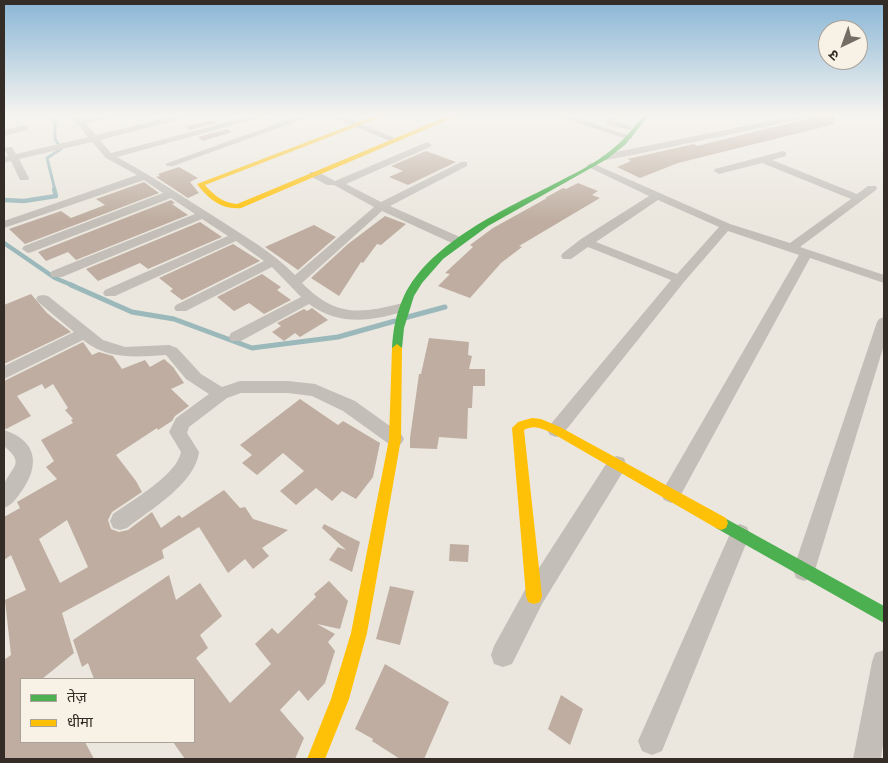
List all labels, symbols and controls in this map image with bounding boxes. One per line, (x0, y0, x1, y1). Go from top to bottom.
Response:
north arrow (818, 20, 868, 70)
text: उ (825, 46, 843, 65)
legend (20, 678, 195, 743)
text: तेज़ (67, 687, 87, 706)
text: धीमा (67, 712, 93, 731)

